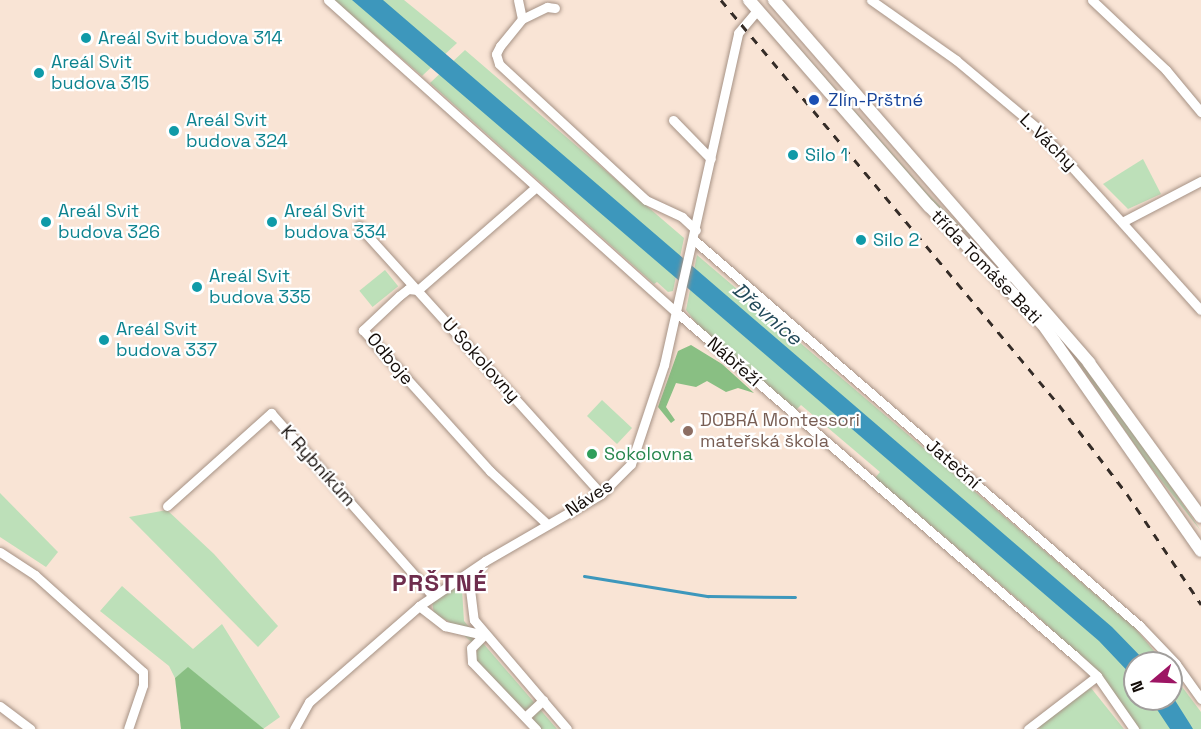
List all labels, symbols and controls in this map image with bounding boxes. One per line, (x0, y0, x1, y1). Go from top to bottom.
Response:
place label: Areál Svit budova 314 (98, 27, 283, 49)
marker: Areál Svit budova 314 (79, 31, 93, 45)
place label: Areál Svit budova 315 (51, 52, 149, 94)
marker: Areál Svit budova 315 (32, 66, 46, 80)
place label: Zlín-Prštné (828, 89, 923, 111)
marker: Zlín-Prštné (805, 91, 823, 109)
street label: L. Váchy (1015, 109, 1081, 175)
place label: Areál Svit budova 324 (186, 110, 288, 152)
marker: Areál Svit budova 324 (167, 124, 181, 138)
place label: Silo 1 (805, 144, 848, 166)
marker: Silo 1 (786, 148, 800, 162)
place label: Areál Svit budova 326 (58, 201, 160, 244)
place label: Areál Svit budova 334 (284, 201, 386, 244)
street label: třída Tomáše Bati (926, 205, 1046, 329)
marker: Areál Svit budova 326 (39, 215, 53, 229)
marker: Areál Svit budova 334 (265, 215, 279, 229)
place label: Silo 2 (873, 229, 919, 251)
marker: Silo 2 (854, 233, 868, 247)
place label: Areál Svit budova 335 (209, 266, 311, 308)
water label: Dřevnice (728, 278, 806, 350)
marker: Areál Svit budova 335 (190, 280, 204, 294)
street label: U Sokolovny (438, 313, 524, 407)
place label: Areál Svit budova 337 (116, 319, 217, 362)
street label: Odboje (362, 329, 418, 389)
marker: Areál Svit budova 337 (97, 333, 111, 347)
street label: Nábřeží (703, 333, 765, 391)
place label: DOBRÁ Montessori mateřská škola (700, 410, 860, 452)
street label: K Rybníkům (276, 421, 360, 511)
marker: DOBRÁ Montessori mateřská škola (681, 424, 695, 438)
street label: Jateční (921, 435, 985, 493)
place label: Sokolovna (604, 443, 693, 465)
marker: Sokolovna (585, 447, 599, 461)
street label: Náves (562, 475, 616, 521)
district label: PRŠTNÉ (392, 569, 488, 597)
north arrow (1123, 651, 1183, 711)
text: N (1126, 678, 1149, 695)

